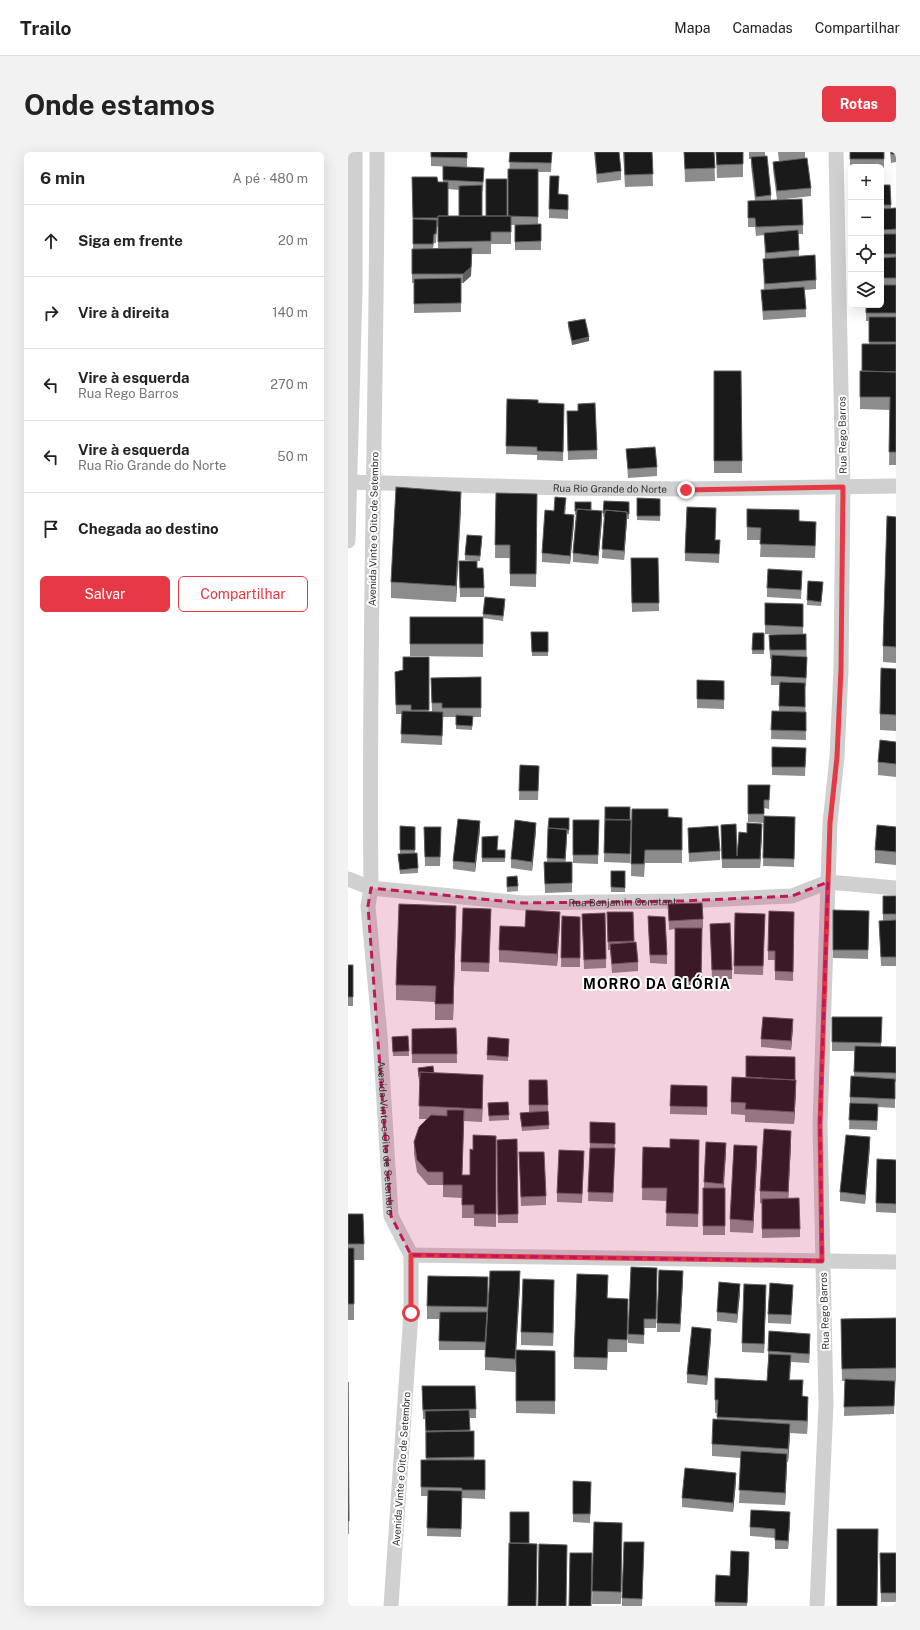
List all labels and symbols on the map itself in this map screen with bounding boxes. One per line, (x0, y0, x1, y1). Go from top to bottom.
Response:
street label: Rua Rego Barros (835, 396, 849, 474)
street label: Avenida Vinte e Oito de Setembro (366, 451, 380, 606)
route end (677, 481, 695, 499)
street label: Rua Rio Grande do Norte (553, 482, 667, 495)
street label: Rua Benjamin Constant (568, 895, 677, 908)
district label: MORRO DA GLÓRIA (583, 974, 731, 992)
street label: Avenida Vinte e Oito de Setembro (376, 1060, 397, 1216)
street label: Rua Rego Barros (817, 1272, 831, 1350)
route start (402, 1304, 420, 1322)
street label: Avenida Vinte e Oito de Setembro (390, 1391, 412, 1547)

